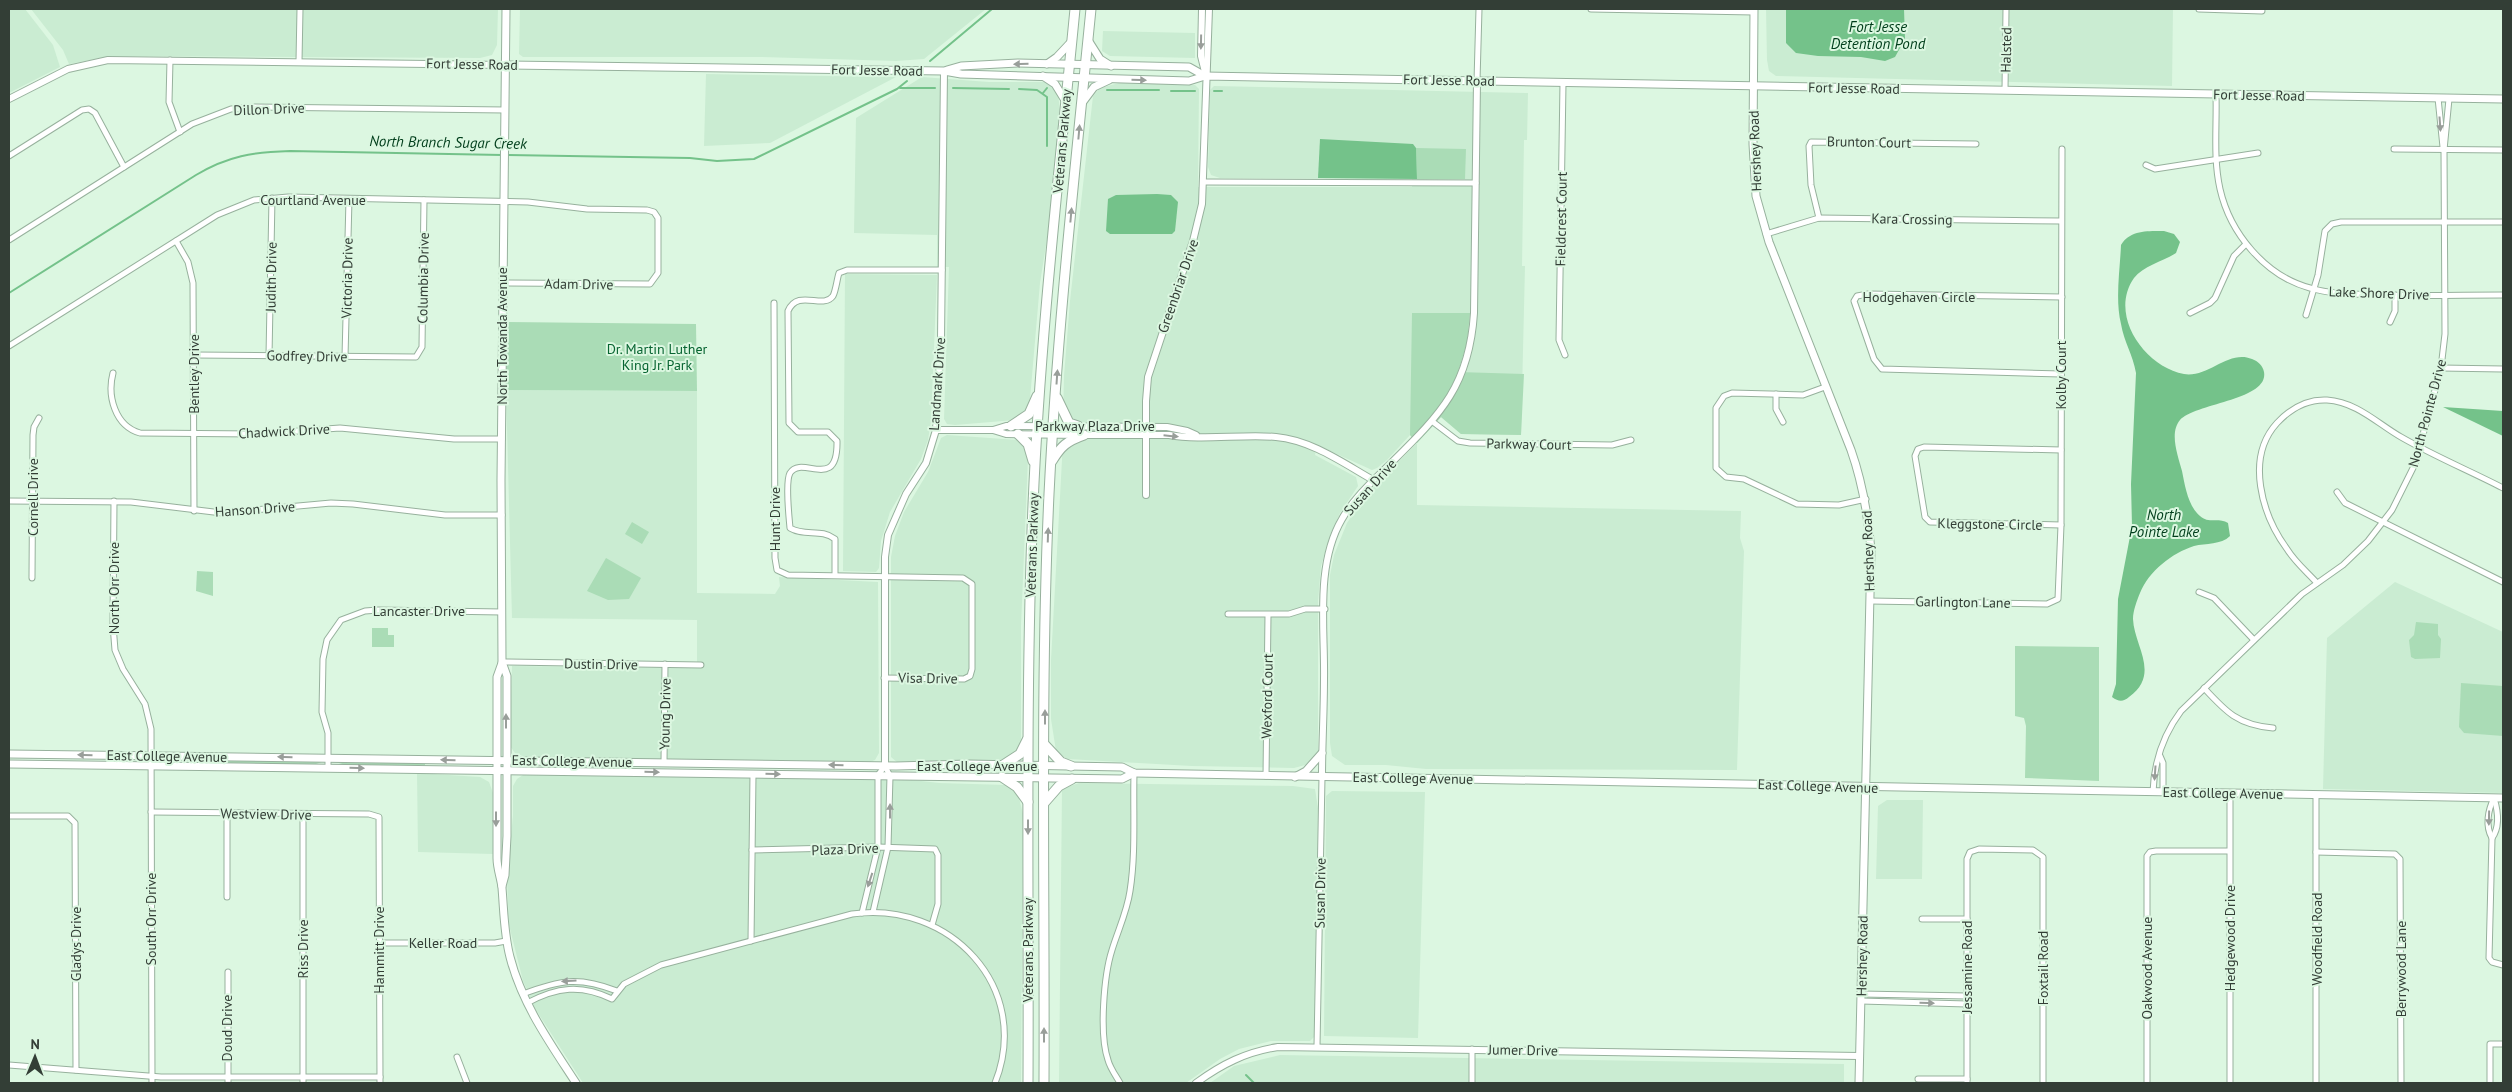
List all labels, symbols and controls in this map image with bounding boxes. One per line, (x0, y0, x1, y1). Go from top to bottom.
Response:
water label: Fort Jesse Detention Pond (1831, 17, 1926, 53)
street label: Halsted (1997, 27, 2015, 73)
one-way arrow (1197, 35, 1205, 51)
street label: Fort Jesse Road (426, 54, 518, 74)
street label: Fort Jesse Road (831, 60, 923, 80)
one-way arrow (1012, 60, 1028, 68)
street label: Fort Jesse Road (1403, 70, 1495, 90)
one-way arrow (1132, 76, 1148, 84)
street label: Fort Jesse Road (1808, 78, 1900, 98)
street label: Fort Jesse Road (2213, 85, 2305, 105)
street label: Veterans Parkway (1048, 88, 1076, 195)
street label: Dillon Drive (233, 99, 305, 119)
street label: Hershey Road (1745, 110, 1765, 192)
one-way arrow (2436, 116, 2444, 132)
one-way arrow (1075, 123, 1083, 139)
water label: North Branch Sugar Creek (369, 131, 528, 153)
street label: Brunton Court (1827, 132, 1911, 152)
street label: Fieldcrest Court (1551, 171, 1571, 267)
street label: Courtland Avenue (260, 191, 366, 209)
one-way arrow (1068, 207, 1076, 223)
street label: Kara Crossing (1871, 209, 1953, 229)
street label: Columbia Drive (413, 232, 433, 324)
street label: Greenbriar Drive (1154, 237, 1202, 335)
street label: Victoria Drive (337, 238, 357, 319)
street label: Judith Drive (261, 242, 281, 313)
street label: North Towanda Avenue (493, 267, 511, 405)
street label: Adam Drive (544, 274, 614, 294)
street label: Lake Shore Drive (2328, 282, 2430, 304)
street label: Hodgehaven Circle (1863, 288, 1975, 306)
street label: Bentley Drive (185, 334, 203, 414)
street label: Landmark Drive (925, 337, 949, 431)
park label: Dr. Martin Luther King Jr. Park (607, 340, 708, 374)
street label: Kolby Court (2052, 340, 2070, 410)
street label: Godfrey Drive (266, 346, 348, 366)
street label: North Pointe Drive (2404, 357, 2450, 469)
one-way arrow (1053, 369, 1061, 385)
street label: Parkway Plaza Drive (1035, 417, 1155, 435)
street label: Chadwick Drive (238, 420, 330, 442)
one-way arrow (1163, 432, 1179, 440)
street label: Parkway Court (1486, 434, 1572, 454)
street label: Susan Drive (1340, 455, 1400, 519)
street label: Cornell Drive (24, 458, 42, 536)
street label: Hunt Drive (766, 487, 784, 551)
street label: Veterans Parkway (1021, 492, 1043, 599)
street label: Hanson Drive (214, 497, 296, 521)
water label: North Pointe Lake (2129, 505, 2199, 541)
street label: Hershey Road (1858, 510, 1878, 592)
street label: Kleggstone Circle (1937, 514, 2043, 534)
one-way arrow (1044, 526, 1052, 542)
street label: North Orr Drive (105, 542, 123, 634)
street label: Garlington Lane (1915, 592, 2011, 612)
street label: Lancaster Drive (373, 602, 465, 620)
street label: Wexford Court (1257, 653, 1277, 739)
street label: Dustin Drive (564, 654, 638, 674)
street label: Visa Drive (897, 668, 958, 688)
street label: Young Drive (655, 678, 675, 750)
one-way arrow (1041, 708, 1049, 724)
one-way arrow (502, 713, 510, 729)
street label: East College Avenue (107, 746, 227, 766)
one-way arrow (77, 751, 93, 759)
street label: East College Avenue (512, 751, 632, 771)
one-way arrow (277, 753, 293, 761)
one-way arrow (440, 756, 456, 764)
street label: East College Avenue (917, 757, 1037, 775)
one-way arrow (828, 761, 844, 769)
one-way arrow (350, 764, 366, 772)
one-way arrow (2150, 766, 2158, 782)
street label: East College Avenue (1353, 768, 1473, 788)
one-way arrow (644, 769, 660, 777)
one-way arrow (765, 770, 781, 778)
street label: East College Avenue (1757, 775, 1879, 797)
street label: East College Avenue (2163, 783, 2283, 803)
one-way arrow (886, 803, 894, 819)
street label: Westview Drive (220, 804, 312, 824)
one-way arrow (2485, 810, 2493, 826)
one-way arrow (492, 811, 500, 827)
one-way arrow (1024, 819, 1032, 835)
street label: Plaza Drive (811, 839, 879, 859)
street label: Susan Drive (1310, 858, 1330, 928)
one-way arrow (866, 872, 873, 887)
street label: South Orr Drive (142, 873, 160, 965)
street label: Hedgewood Drive (2221, 885, 2239, 991)
street label: Woodfield Road (2308, 892, 2326, 986)
street label: Veterans Parkway (1019, 897, 1037, 1003)
street label: Hammitt Drive (370, 906, 388, 994)
street label: Gladys Drive (67, 907, 85, 981)
street label: Hershey Road (1852, 915, 1872, 997)
street label: Oakwood Avenue (2138, 917, 2156, 1019)
street label: Riss Drive (294, 920, 312, 978)
street label: Jessamine Road (1958, 920, 1976, 1015)
street label: Berrywood Lane (2392, 921, 2410, 1017)
street label: Foxtail Road (2034, 931, 2052, 1005)
street label: Keller Road (409, 934, 477, 952)
one-way arrow (561, 977, 577, 985)
street label: Doud Drive (218, 995, 236, 1061)
one-way arrow (1919, 999, 1935, 1007)
one-way arrow (1040, 1026, 1048, 1042)
north arrow (10, 1032, 60, 1082)
text: N (30, 1035, 40, 1053)
street label: Jumer Drive (1487, 1040, 1558, 1060)

